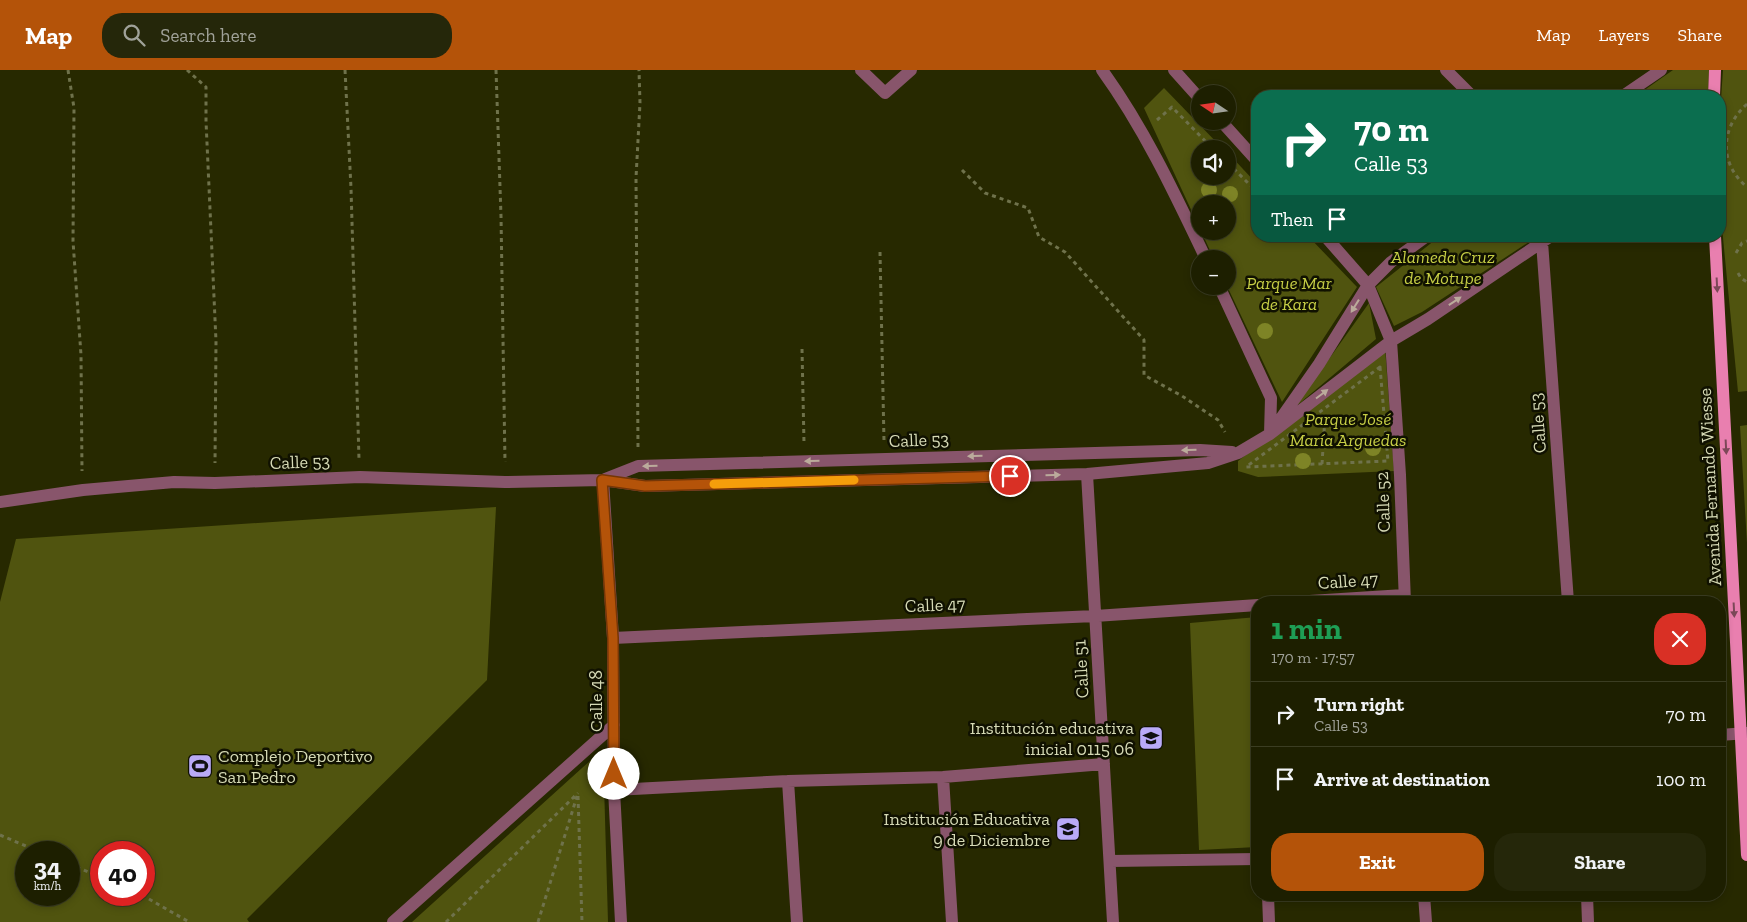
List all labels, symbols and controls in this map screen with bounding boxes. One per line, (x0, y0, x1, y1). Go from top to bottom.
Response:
search box (102, 13, 452, 58)
text: Map (25, 21, 72, 50)
icon: search (120, 21, 148, 49)
text: Search here (160, 24, 257, 47)
text: Map (1536, 24, 1571, 46)
text: Layers (1599, 24, 1650, 46)
text: Share (1678, 24, 1722, 46)
north arrow (1191, 85, 1236, 130)
map controls (1191, 85, 1236, 295)
text: 70 m (1354, 108, 1429, 150)
icon: right (1271, 110, 1336, 175)
button: sound (1191, 140, 1236, 185)
text: Calle 53 (1354, 150, 1428, 177)
button: + (1191, 195, 1236, 240)
icon: arrive (1323, 205, 1351, 233)
text: Then (1271, 208, 1313, 231)
park label: Alameda Cruz de Motupe (1390, 246, 1495, 289)
button: − (1191, 250, 1236, 295)
park label: Parque Mar de Kara (1246, 272, 1333, 315)
one-way arrow (1714, 277, 1722, 293)
one-way arrow (1448, 296, 1462, 306)
one-way arrow (1350, 300, 1360, 313)
street label: Avenida Fernando Wiesse (1694, 388, 1726, 586)
one-way arrow (1315, 389, 1329, 399)
street label: Calle 53 (1525, 392, 1551, 454)
park label: Parque José María Arguedas (1289, 408, 1407, 451)
street label: Calle 53 (888, 428, 950, 452)
one-way arrow (1722, 440, 1730, 456)
one-way arrow (1181, 446, 1197, 454)
street label: Calle 53 (269, 450, 331, 474)
one-way arrow (966, 452, 982, 460)
pin (989, 455, 1031, 497)
one-way arrow (804, 457, 820, 465)
one-way arrow (641, 462, 657, 470)
icon: arrive (996, 462, 1024, 490)
one-way arrow (1045, 470, 1061, 478)
street label: Calle 52 (1371, 471, 1395, 533)
street label: Calle 47 (1317, 568, 1379, 594)
street label: Calle 47 (904, 593, 966, 617)
one-way arrow (1730, 602, 1738, 618)
text: 1 min (1271, 611, 1342, 647)
button: close (1654, 613, 1706, 665)
street label: Calle 51 (1068, 639, 1094, 699)
text: 170 m · 17:57 (1271, 648, 1355, 667)
street label: Calle 48 (585, 670, 607, 732)
text: Turn right (1314, 693, 1404, 716)
icon: right (1271, 700, 1299, 728)
text: 70 m (1665, 703, 1706, 726)
text: Calle 53 (1314, 716, 1368, 735)
place label: Institución educativa inicial 0115 06 (970, 717, 1134, 760)
school or university icon: Institución educativa inicial 0115 06 (1138, 725, 1164, 751)
place label: Complejo Deportivo San Pedro (218, 745, 373, 788)
position arrow (587, 747, 639, 799)
sports icon: Complejo Deportivo San Pedro (187, 753, 213, 779)
icon: arrive (1271, 765, 1299, 793)
text: Arrive at destination (1314, 768, 1490, 791)
text: 100 m (1656, 768, 1706, 791)
place label: Institución Educativa 9 de Diciembre (884, 808, 1050, 851)
school or university icon: Institución Educativa 9 de Diciembre (1055, 816, 1081, 842)
button: Exit (1271, 833, 1484, 891)
button: Share (1494, 833, 1706, 891)
speed limit sign: 40 (90, 841, 155, 906)
text: 34 (34, 852, 61, 882)
text: km/h (34, 879, 61, 893)

